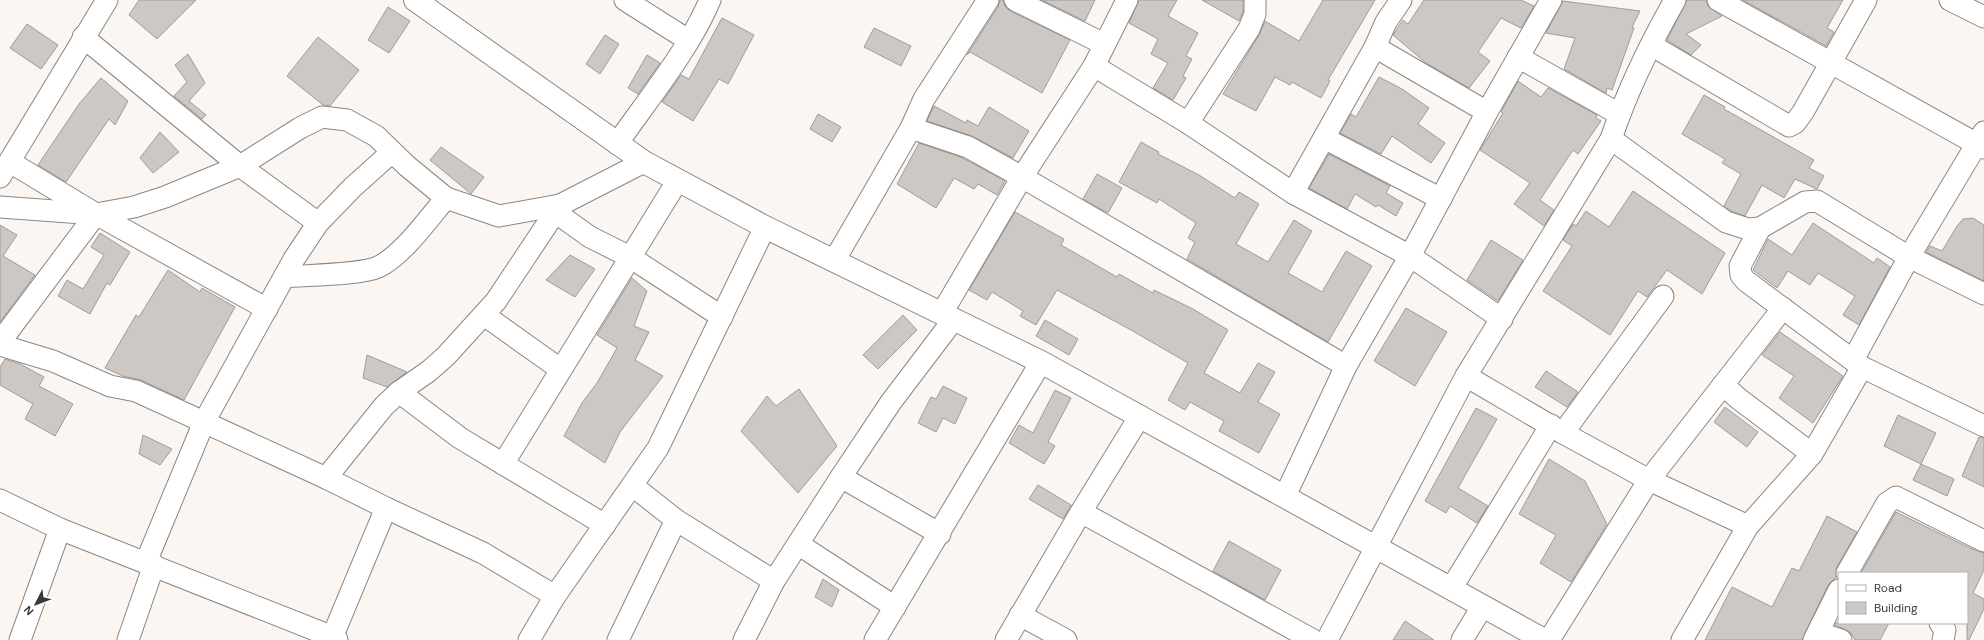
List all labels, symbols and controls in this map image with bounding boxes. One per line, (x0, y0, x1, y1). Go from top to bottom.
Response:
legend (1838, 572, 1968, 624)
text: Road (1874, 580, 1902, 596)
north arrow (16, 584, 56, 624)
text: Building (1874, 600, 1918, 616)
text: N (21, 603, 36, 618)

